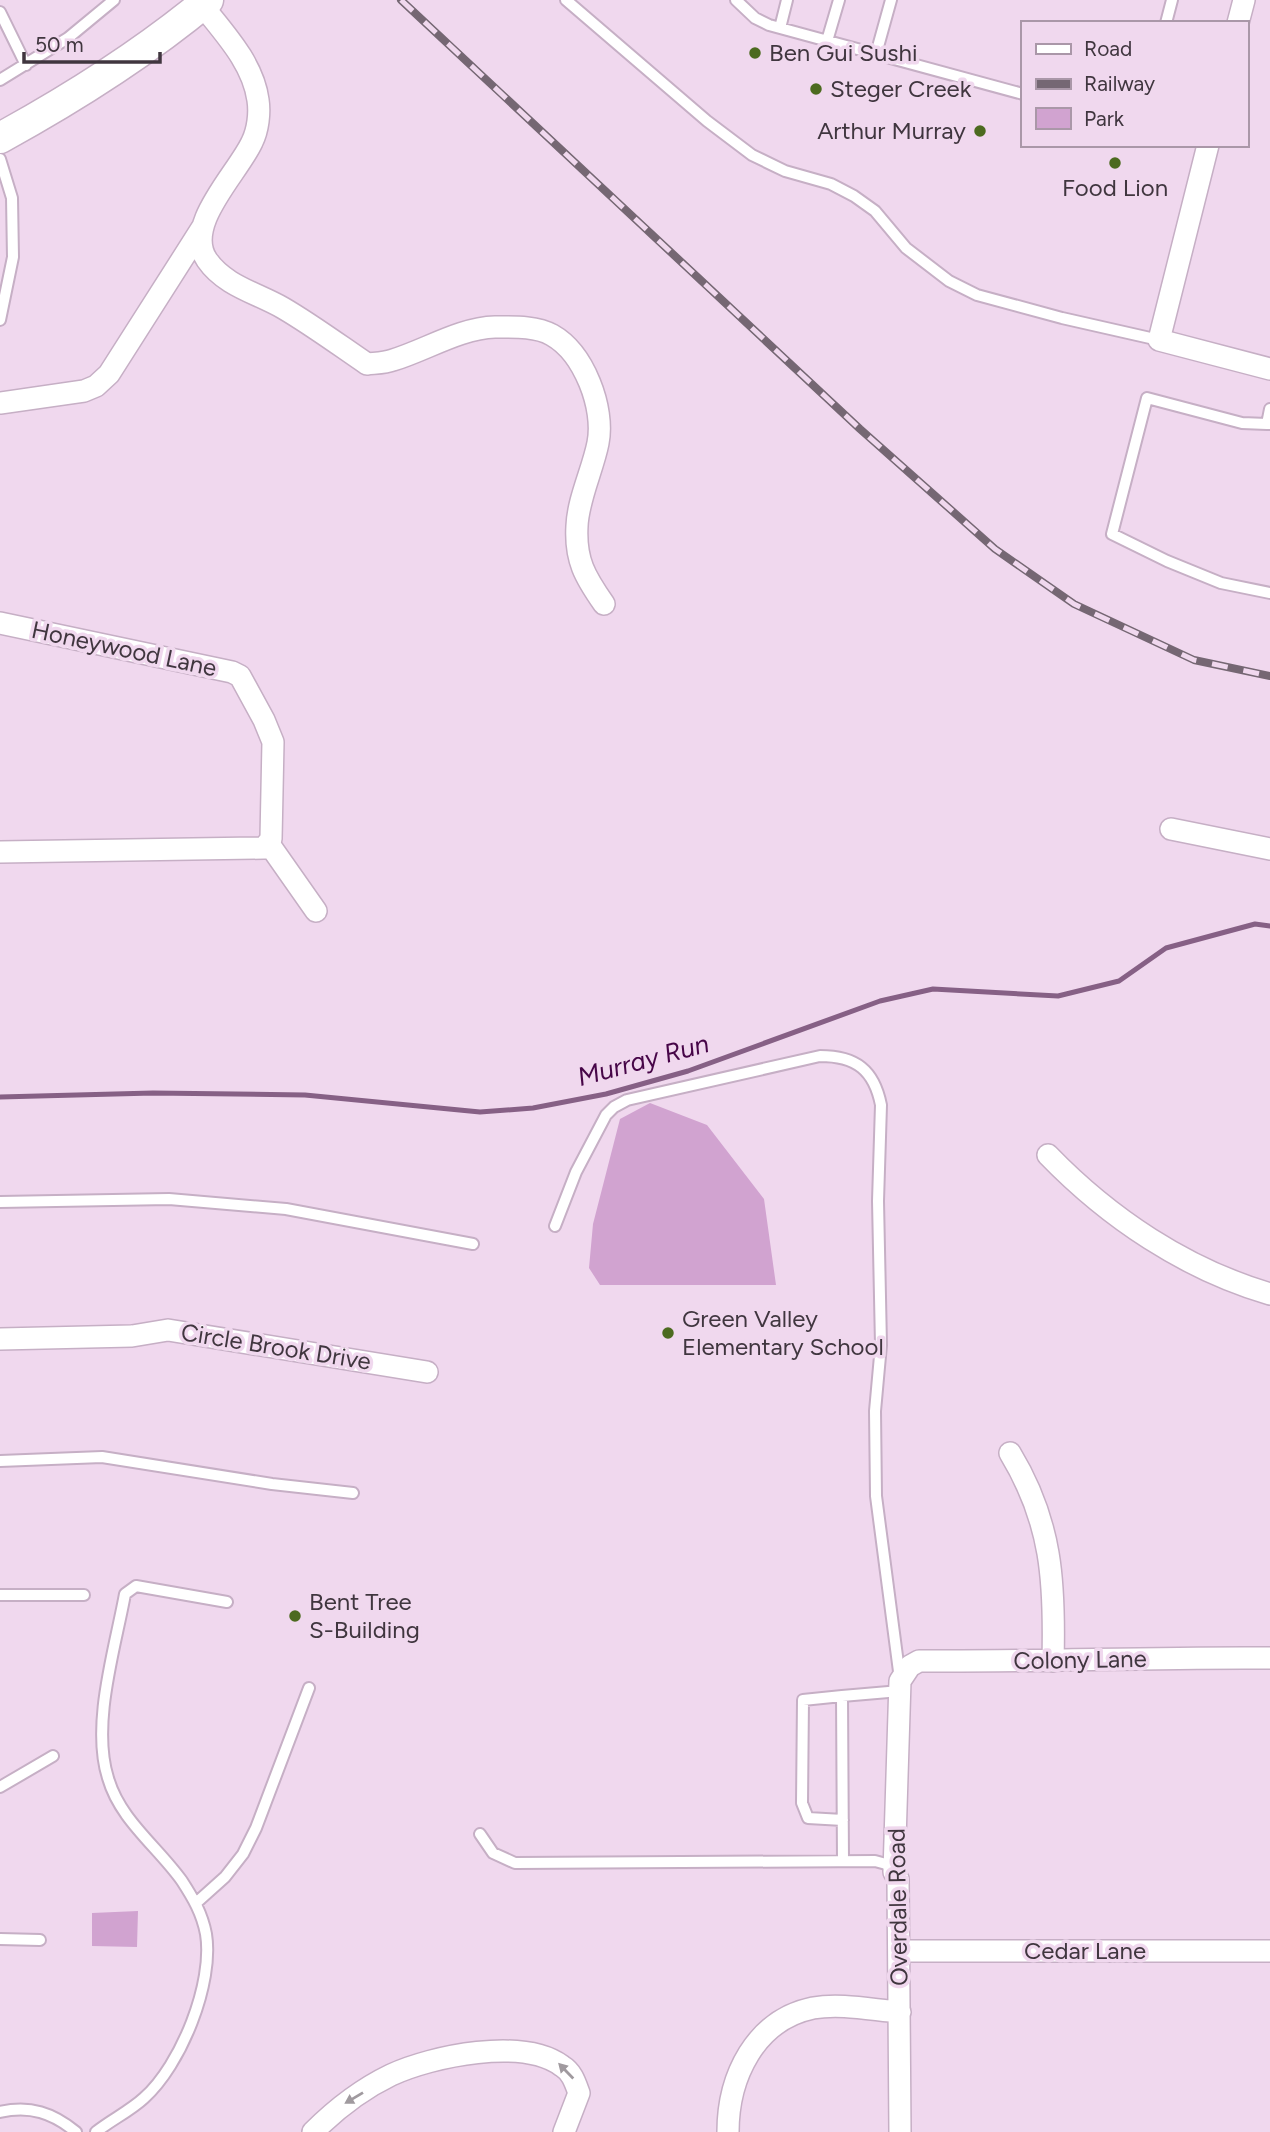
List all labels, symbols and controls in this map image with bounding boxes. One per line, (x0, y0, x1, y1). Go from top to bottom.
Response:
scale bar (24, 21, 161, 65)
legend (1021, 21, 1249, 147)
text: 50 m (35, 32, 84, 57)
text: Road (1084, 36, 1132, 61)
place label: Ben Gui Sushi (769, 38, 918, 67)
marker: Ben Gui Sushi (747, 45, 763, 61)
text: Railway (1084, 71, 1155, 96)
place label: Steger Creek (830, 74, 972, 103)
marker: Steger Creek (808, 81, 824, 97)
text: Park (1084, 106, 1125, 131)
place label: Arthur Murray (817, 116, 966, 145)
marker: Arthur Murray (972, 123, 988, 139)
marker: Food Lion (1107, 155, 1123, 171)
place label: Food Lion (1062, 173, 1168, 202)
street label: Honeywood Lane (29, 615, 219, 682)
water label: Murray Run (574, 1027, 712, 1093)
place label: Green Valley Elementary School (682, 1304, 884, 1361)
street label: Circle Brook Drive (179, 1317, 373, 1376)
marker: Green Valley Elementary School (660, 1325, 676, 1341)
place label: Bent Tree S-Building (309, 1587, 420, 1644)
marker: Bent Tree S-Building (287, 1608, 303, 1624)
street label: Colony Lane (1013, 1644, 1147, 1675)
street label: Overdale Road (882, 1828, 913, 1986)
street label: Cedar Lane (1024, 1936, 1146, 1965)
one-way arrow (557, 2063, 574, 2080)
one-way arrow (344, 2092, 363, 2104)

